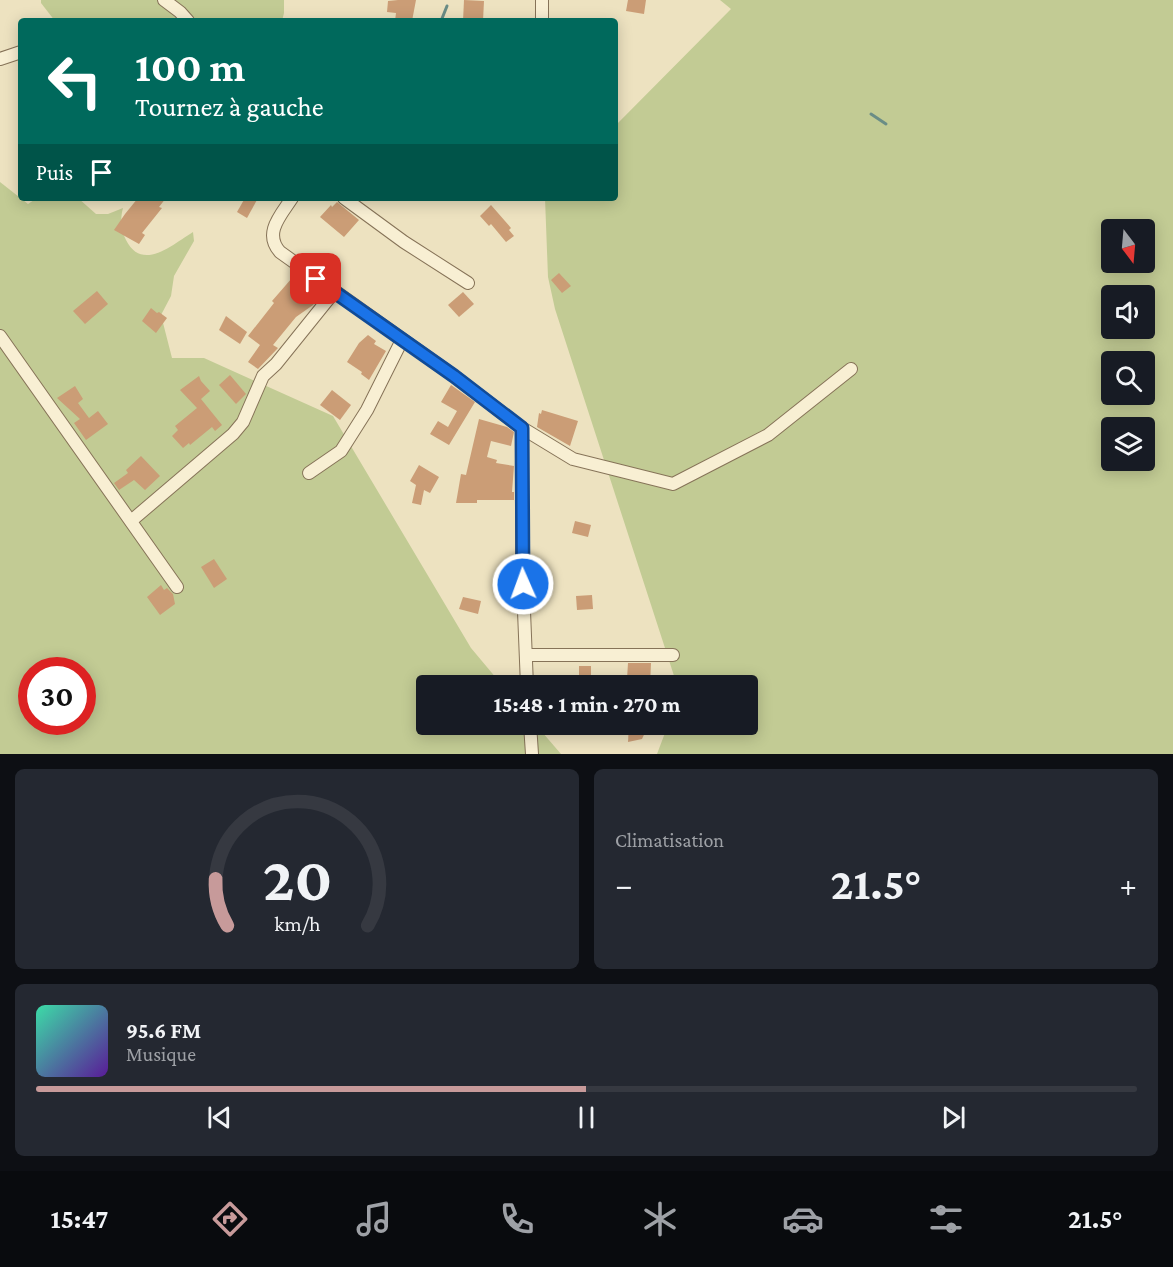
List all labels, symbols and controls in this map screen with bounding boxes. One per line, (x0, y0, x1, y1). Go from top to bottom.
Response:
icon: left (36, 42, 114, 120)
text: 100 m (135, 43, 245, 90)
text: Tournez à gauche (135, 92, 324, 122)
icon: arrive (85, 156, 118, 189)
text: Puis (36, 160, 73, 185)
north arrow (1101, 219, 1155, 273)
map controls (1101, 219, 1155, 471)
pin (290, 253, 341, 304)
icon: arrive (299, 262, 332, 295)
button: sound (1101, 285, 1155, 339)
button: search (1101, 351, 1155, 405)
button: layers (1101, 417, 1155, 471)
position arrow (491, 552, 555, 616)
speed limit sign: 30 (18, 657, 96, 735)
text: 15:48 · 1 min · 270 m (494, 692, 680, 717)
text: Climatisation (615, 829, 724, 851)
text: 20 (262, 844, 332, 913)
text: 21.5° (831, 859, 921, 909)
text: − (615, 866, 632, 903)
text: + (1120, 866, 1137, 903)
text: km/h (274, 912, 321, 936)
text: 95.6 FM (126, 1018, 201, 1043)
text: Musique (126, 1043, 196, 1065)
icon: previous (203, 1101, 236, 1134)
icon: pause (570, 1101, 603, 1134)
icon: next (937, 1101, 970, 1134)
icon: directions (209, 1198, 251, 1240)
icon: music (353, 1198, 395, 1240)
icon: phone (496, 1198, 538, 1240)
icon: climate (639, 1198, 681, 1240)
icon: car (782, 1198, 824, 1240)
icon: filters (925, 1198, 967, 1240)
text: 15:47 (51, 1204, 108, 1234)
text: 21.5° (1068, 1204, 1122, 1234)

